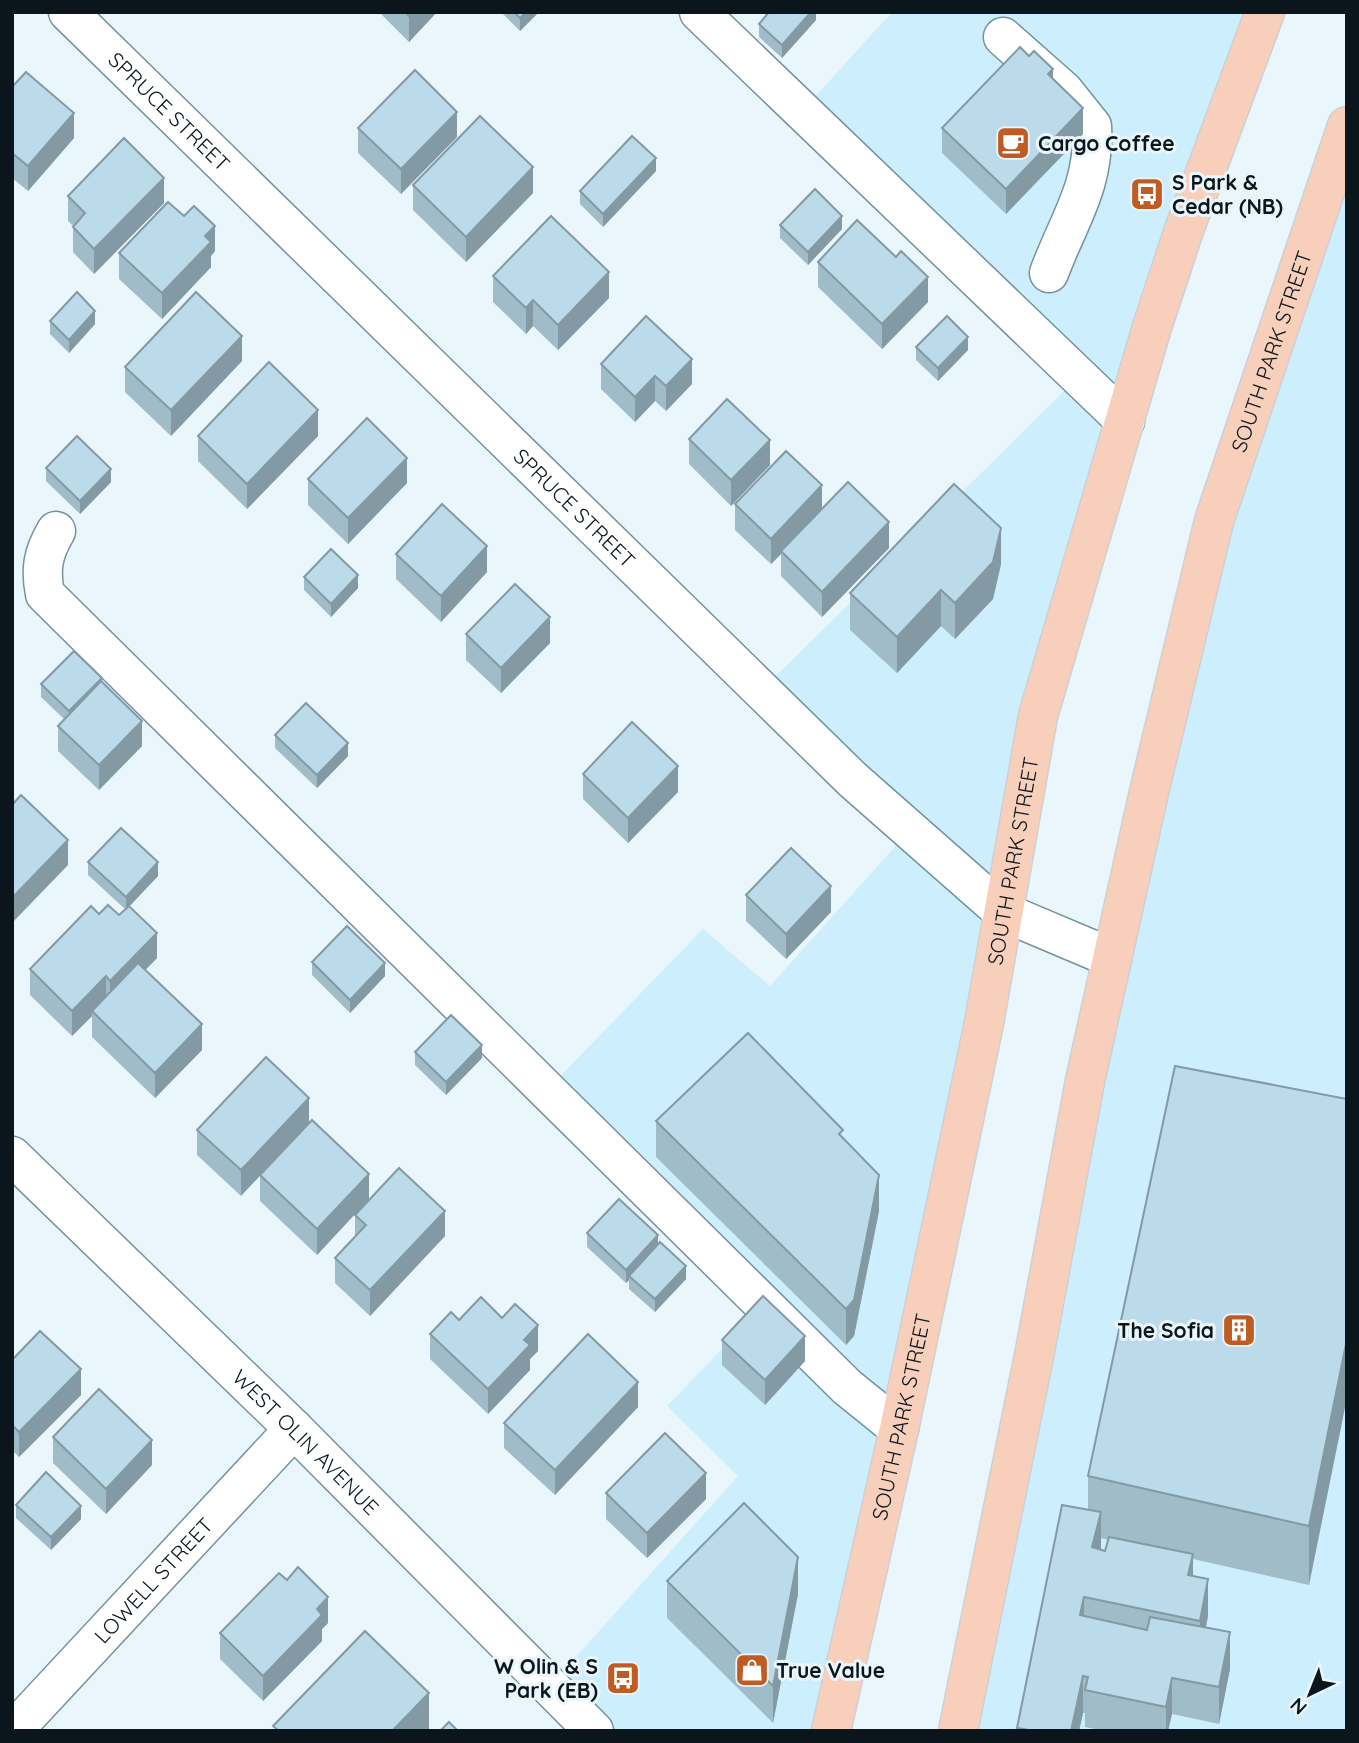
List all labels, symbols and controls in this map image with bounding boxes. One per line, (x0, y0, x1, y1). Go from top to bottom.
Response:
street label: SPRUCE STREET (103, 46, 236, 176)
cafe icon: Cargo Coffee (994, 124, 1032, 162)
place label: Cargo Coffee (1038, 130, 1175, 156)
place label: S Park & Cedar (NB) (1172, 169, 1283, 219)
bus stop icon: S Park & Cedar (NB) (1128, 175, 1166, 213)
street label: SOUTH PARK STREET (1225, 247, 1317, 455)
street label: SPRUCE STREET (509, 443, 641, 573)
street label: SOUTH PARK STREET (981, 755, 1044, 967)
street label: SOUTH PARK STREET (866, 1311, 936, 1523)
building icon: The Sofia (1220, 1311, 1258, 1349)
place label: The Sofia (1117, 1317, 1214, 1343)
street label: WEST OLIN AVENUE (227, 1364, 385, 1520)
street label: LOWELL STREET (88, 1512, 218, 1649)
shop icon: True Value (733, 1651, 771, 1689)
place label: W Olin & S Park (EB) (494, 1653, 598, 1703)
place label: True Value (776, 1657, 885, 1683)
bus stop icon: W Olin & S Park (EB) (604, 1659, 642, 1697)
north arrow (1275, 1659, 1345, 1729)
text: N (1285, 1693, 1312, 1720)

